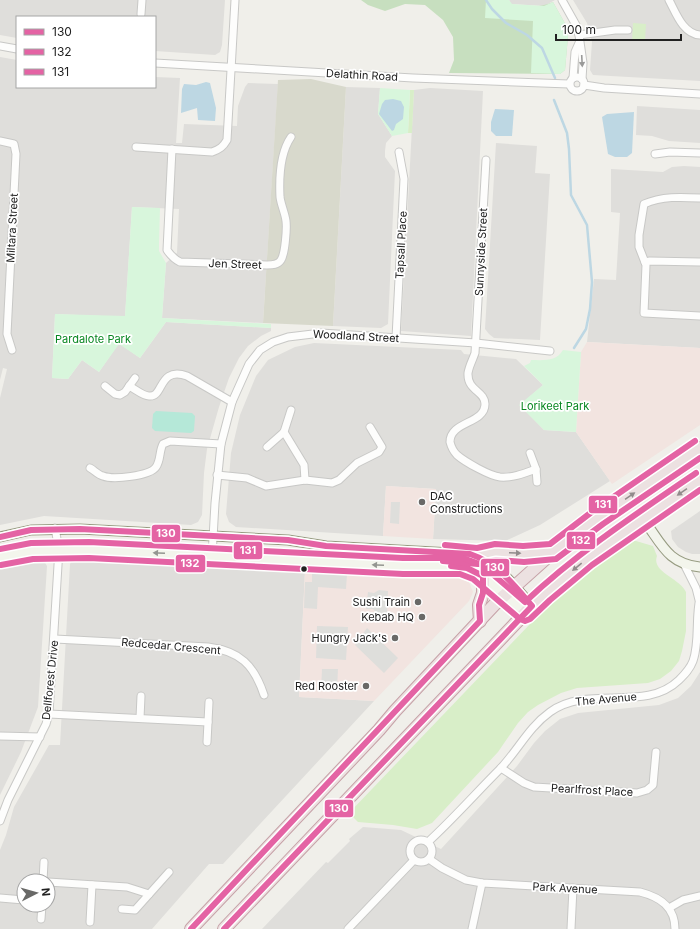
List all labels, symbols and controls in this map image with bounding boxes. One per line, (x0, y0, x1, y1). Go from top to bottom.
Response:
legend (16, 16, 156, 88)
scale bar (556, 16, 681, 42)
text: 100 m (562, 22, 596, 37)
text: 130 (52, 24, 72, 39)
text: 132 (52, 44, 72, 59)
one-way arrow (579, 55, 586, 67)
text: 131 (52, 64, 69, 79)
street label: Delathin Road (326, 66, 398, 84)
street label: Miltara Street (3, 192, 21, 263)
street label: Sunnyside Street (472, 207, 490, 296)
street label: Tapsall Place (392, 211, 410, 279)
street label: Jen Street (208, 256, 262, 272)
street label: Woodland Street (312, 327, 400, 345)
park label: Pardalote Park (55, 332, 131, 346)
park label: Lorikeet Park (521, 399, 589, 413)
place label: DAC Constructions (430, 489, 503, 516)
one-way arrow (676, 489, 688, 496)
one-way arrow (625, 492, 635, 500)
line badge: 131 (588, 495, 618, 514)
marker: DAC Constructions (417, 497, 427, 507)
text: 131 (595, 497, 612, 511)
line badge: 130 (151, 524, 181, 543)
text: 130 (156, 526, 176, 540)
line badge: 132 (566, 531, 596, 550)
text: 132 (572, 533, 590, 547)
line badge: 131 (233, 541, 263, 560)
text: 131 (240, 543, 257, 557)
one-way arrow (153, 550, 165, 557)
one-way arrow (509, 550, 521, 557)
line badge: 132 (175, 554, 206, 573)
text: 132 (181, 556, 199, 570)
line badge: 130 (480, 558, 510, 577)
text: 130 (485, 560, 505, 574)
one-way arrow (371, 562, 384, 568)
one-way arrow (572, 563, 583, 571)
unlabelled marker (299, 564, 309, 574)
place label: Sushi Train (352, 595, 410, 609)
marker: Sushi Train (413, 597, 423, 607)
place label: Kebab HQ (361, 610, 414, 624)
marker: Kebab HQ (417, 612, 427, 622)
place label: Hungry Jack's (312, 631, 387, 645)
marker: Hungry Jack's (390, 633, 400, 643)
street label: Redcedar Crescent (121, 635, 222, 657)
street label: Dellforest Drive (39, 639, 61, 721)
place label: Red Rooster (295, 679, 358, 693)
marker: Red Rooster (361, 681, 371, 691)
street label: The Avenue (575, 689, 637, 709)
street label: Pearlfrost Place (551, 781, 633, 799)
line badge: 130 (324, 799, 354, 818)
text: 130 (329, 801, 349, 815)
north arrow (16, 873, 56, 913)
street label: Park Avenue (532, 879, 598, 897)
text: N (39, 887, 53, 897)

